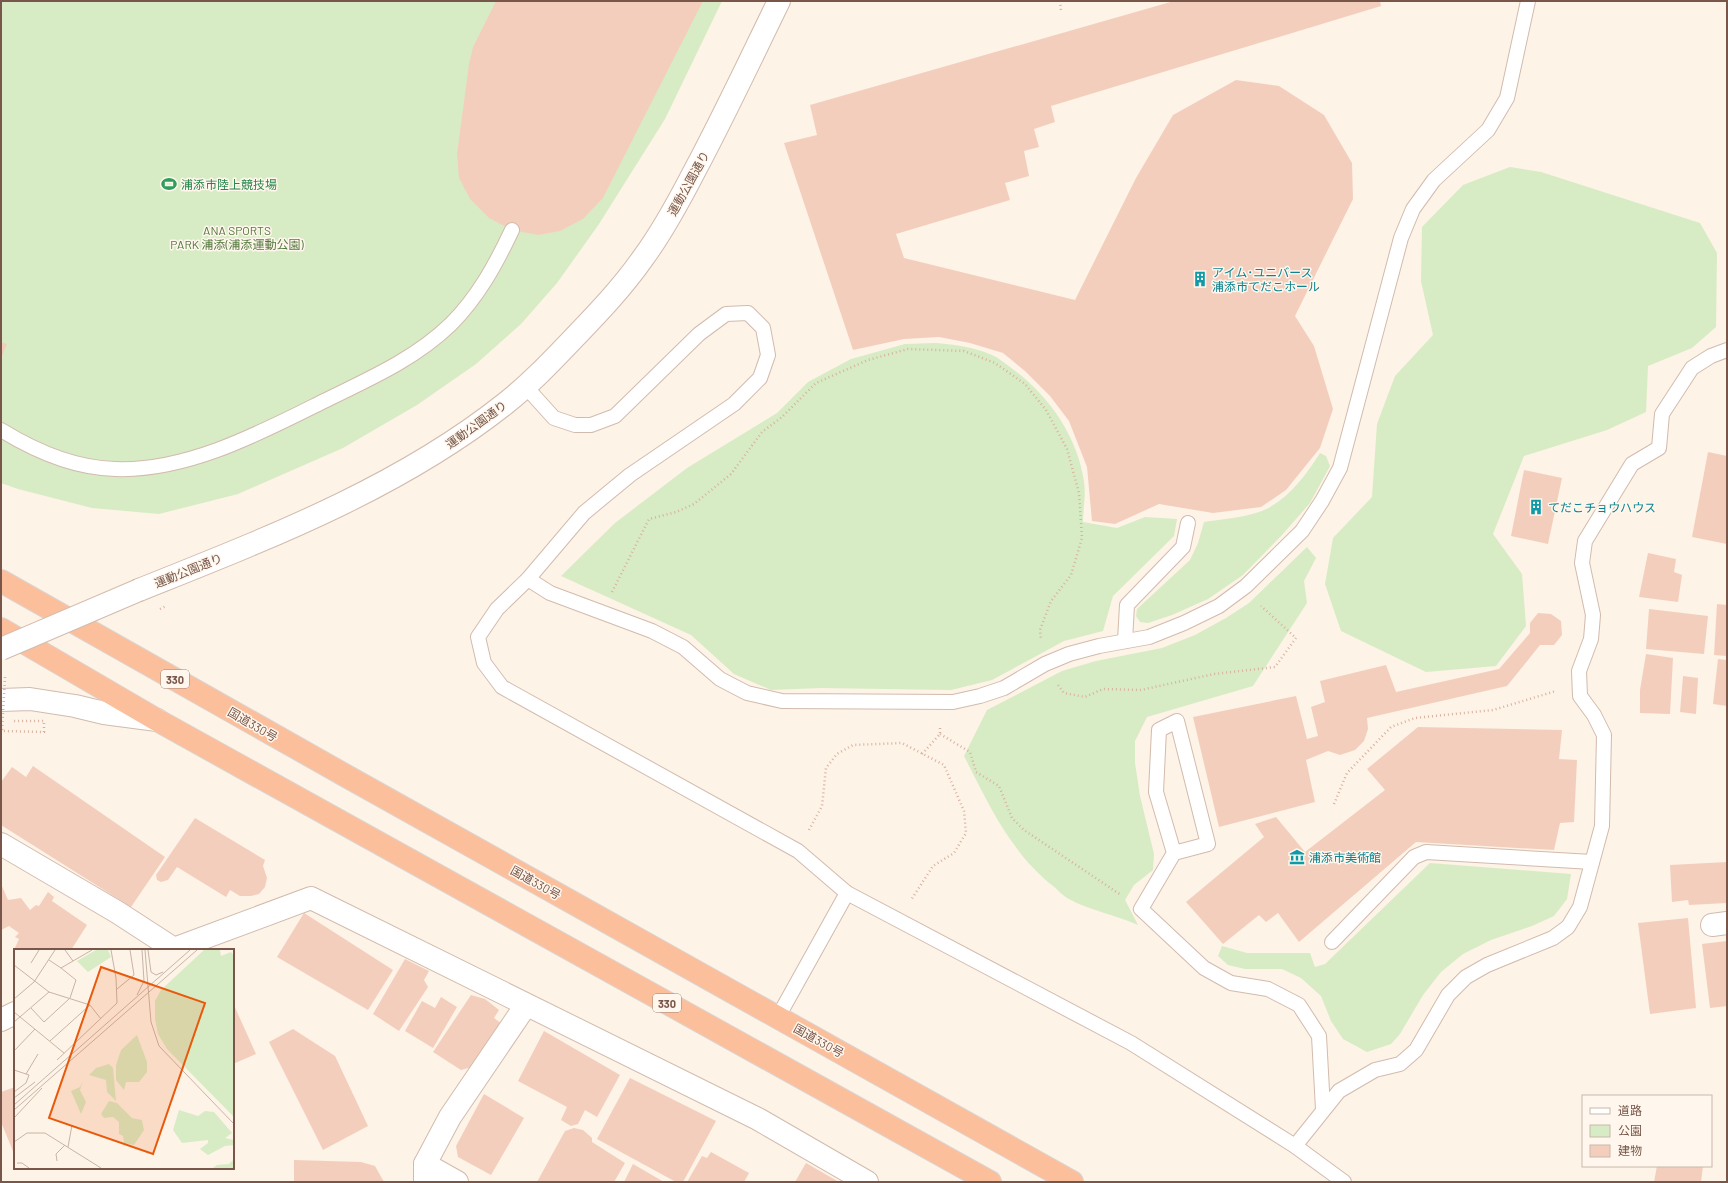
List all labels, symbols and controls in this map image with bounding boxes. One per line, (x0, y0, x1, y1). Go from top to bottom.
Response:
street label: 運動公園通り (664, 148, 712, 218)
sports icon: 浦添市陸上競技場 (160, 175, 178, 193)
place label: 浦添市陸上競技場 (181, 177, 277, 191)
park label: ANA SPORTS PARK 浦添(浦添運動公園) (170, 223, 305, 251)
place label: アイム･ユニバース 浦添市てだこホール (1212, 265, 1320, 293)
building icon: アイム･ユニバース 浦添市てだこホール (1191, 270, 1209, 288)
street label: 運動公園通り (443, 397, 509, 451)
building icon: てだこチョウハウス (1527, 498, 1545, 516)
place label: てだこチョウハウス (1548, 500, 1656, 514)
street label: 運動公園通り (152, 550, 224, 590)
road number: 330 (161, 670, 189, 688)
street label: 国道330号 (226, 704, 280, 744)
museum icon: 浦添市美術館 (1288, 848, 1306, 866)
place label: 浦添市美術館 (1309, 850, 1381, 864)
street label: 国道330号 (508, 863, 564, 901)
inset map (14, 949, 234, 1169)
road number: 330 (653, 994, 681, 1012)
street label: 国道330号 (791, 1021, 847, 1059)
legend (1582, 1095, 1712, 1167)
text: 道路 (1618, 1103, 1642, 1117)
text: 公園 (1618, 1123, 1642, 1137)
text: 建物 (1618, 1143, 1642, 1157)

